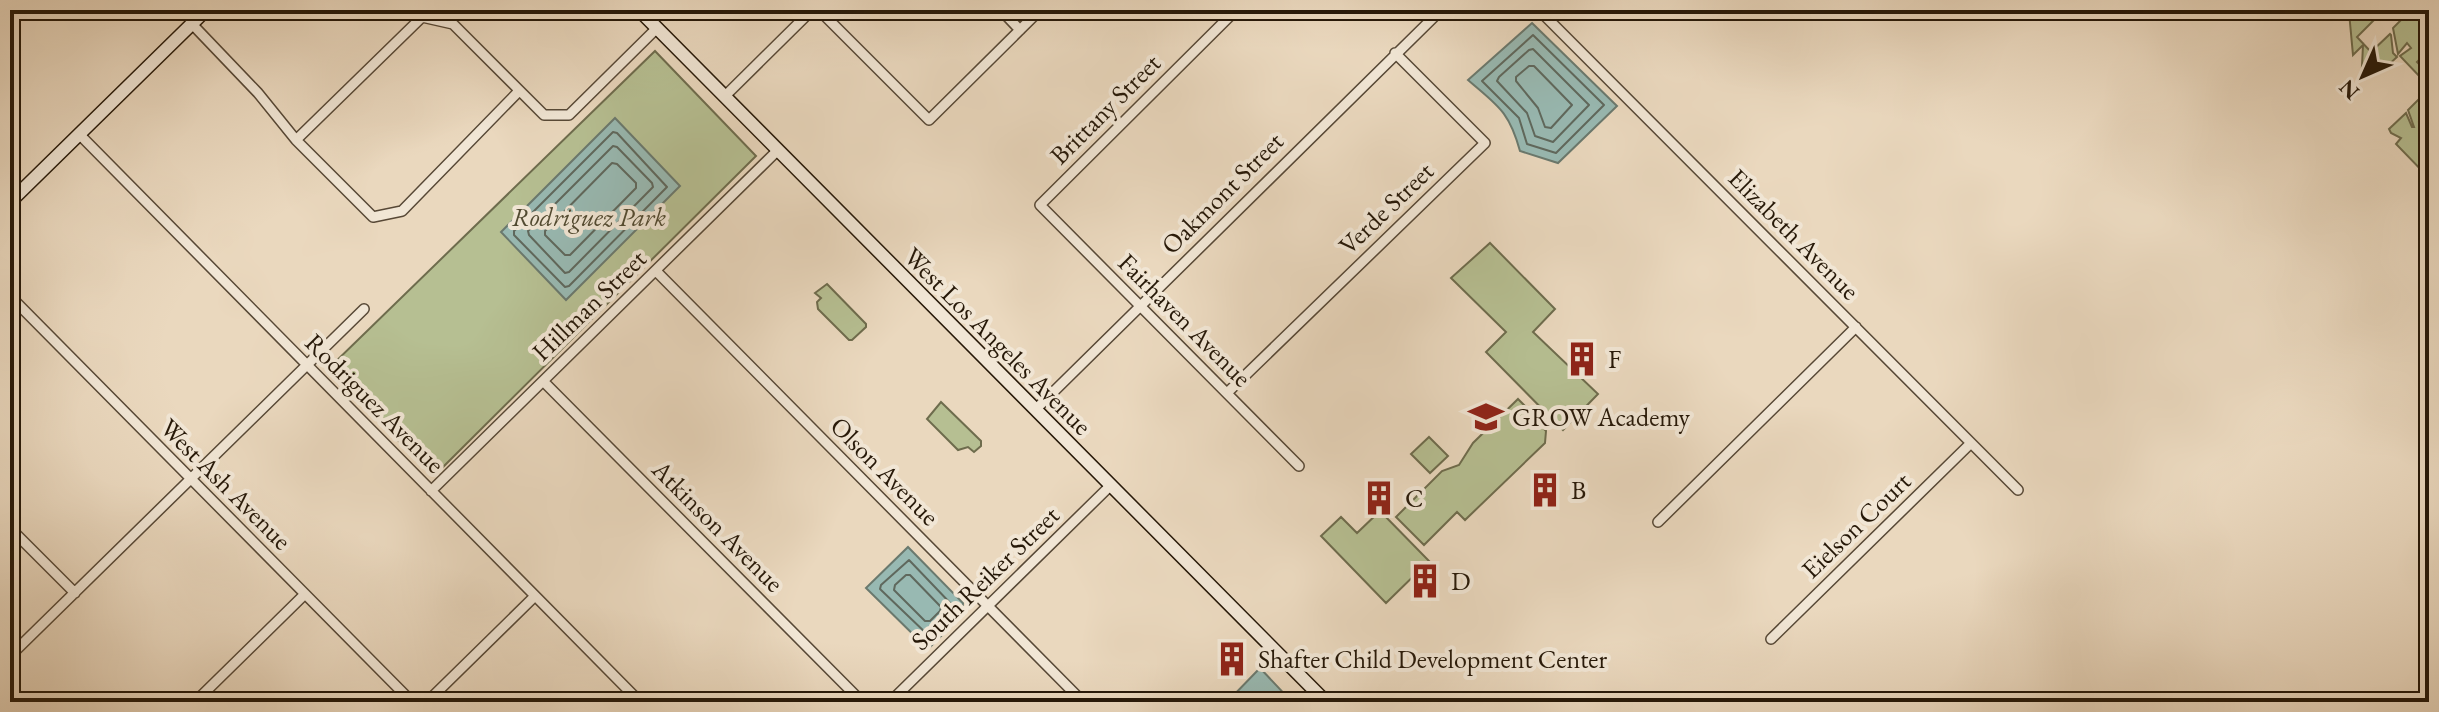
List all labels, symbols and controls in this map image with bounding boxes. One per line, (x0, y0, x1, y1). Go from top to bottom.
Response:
north arrow (2323, 36, 2403, 116)
street label: Brittany Street (1042, 46, 1168, 172)
text: N (2333, 73, 2366, 106)
street label: Oakmont Street (1154, 125, 1290, 261)
street label: Verde Street (1331, 154, 1441, 262)
street label: Elizabeth Avenue (1721, 161, 1867, 307)
park label: Rodriguez Park (512, 200, 666, 234)
street label: West Los Angeles Avenue (897, 240, 1099, 442)
street label: Hillman Street (524, 242, 654, 368)
street label: Fairhaven Avenue (1111, 246, 1259, 394)
street label: Rodriguez Avenue (298, 326, 452, 480)
building icon: F (1563, 340, 1601, 378)
place label: F (1608, 342, 1621, 376)
school or university icon: GROW Academy (1467, 398, 1505, 436)
place label: GROW Academy (1512, 400, 1690, 434)
street label: Olson Avenue (823, 409, 947, 533)
street label: West Ash Avenue (153, 411, 299, 557)
street label: Atkinson Avenue (644, 452, 791, 599)
street label: Eielson Court (1794, 464, 1918, 586)
building icon: B (1526, 471, 1564, 509)
place label: B (1571, 473, 1586, 507)
building icon: C (1360, 479, 1398, 517)
place label: C (1405, 481, 1423, 515)
street label: South Reiker Street (903, 498, 1067, 658)
building icon: D (1406, 562, 1444, 600)
place label: D (1451, 564, 1471, 598)
building icon: Shafter Child Development Center (1213, 640, 1251, 678)
place label: Shafter Child Development Center (1258, 642, 1607, 676)

